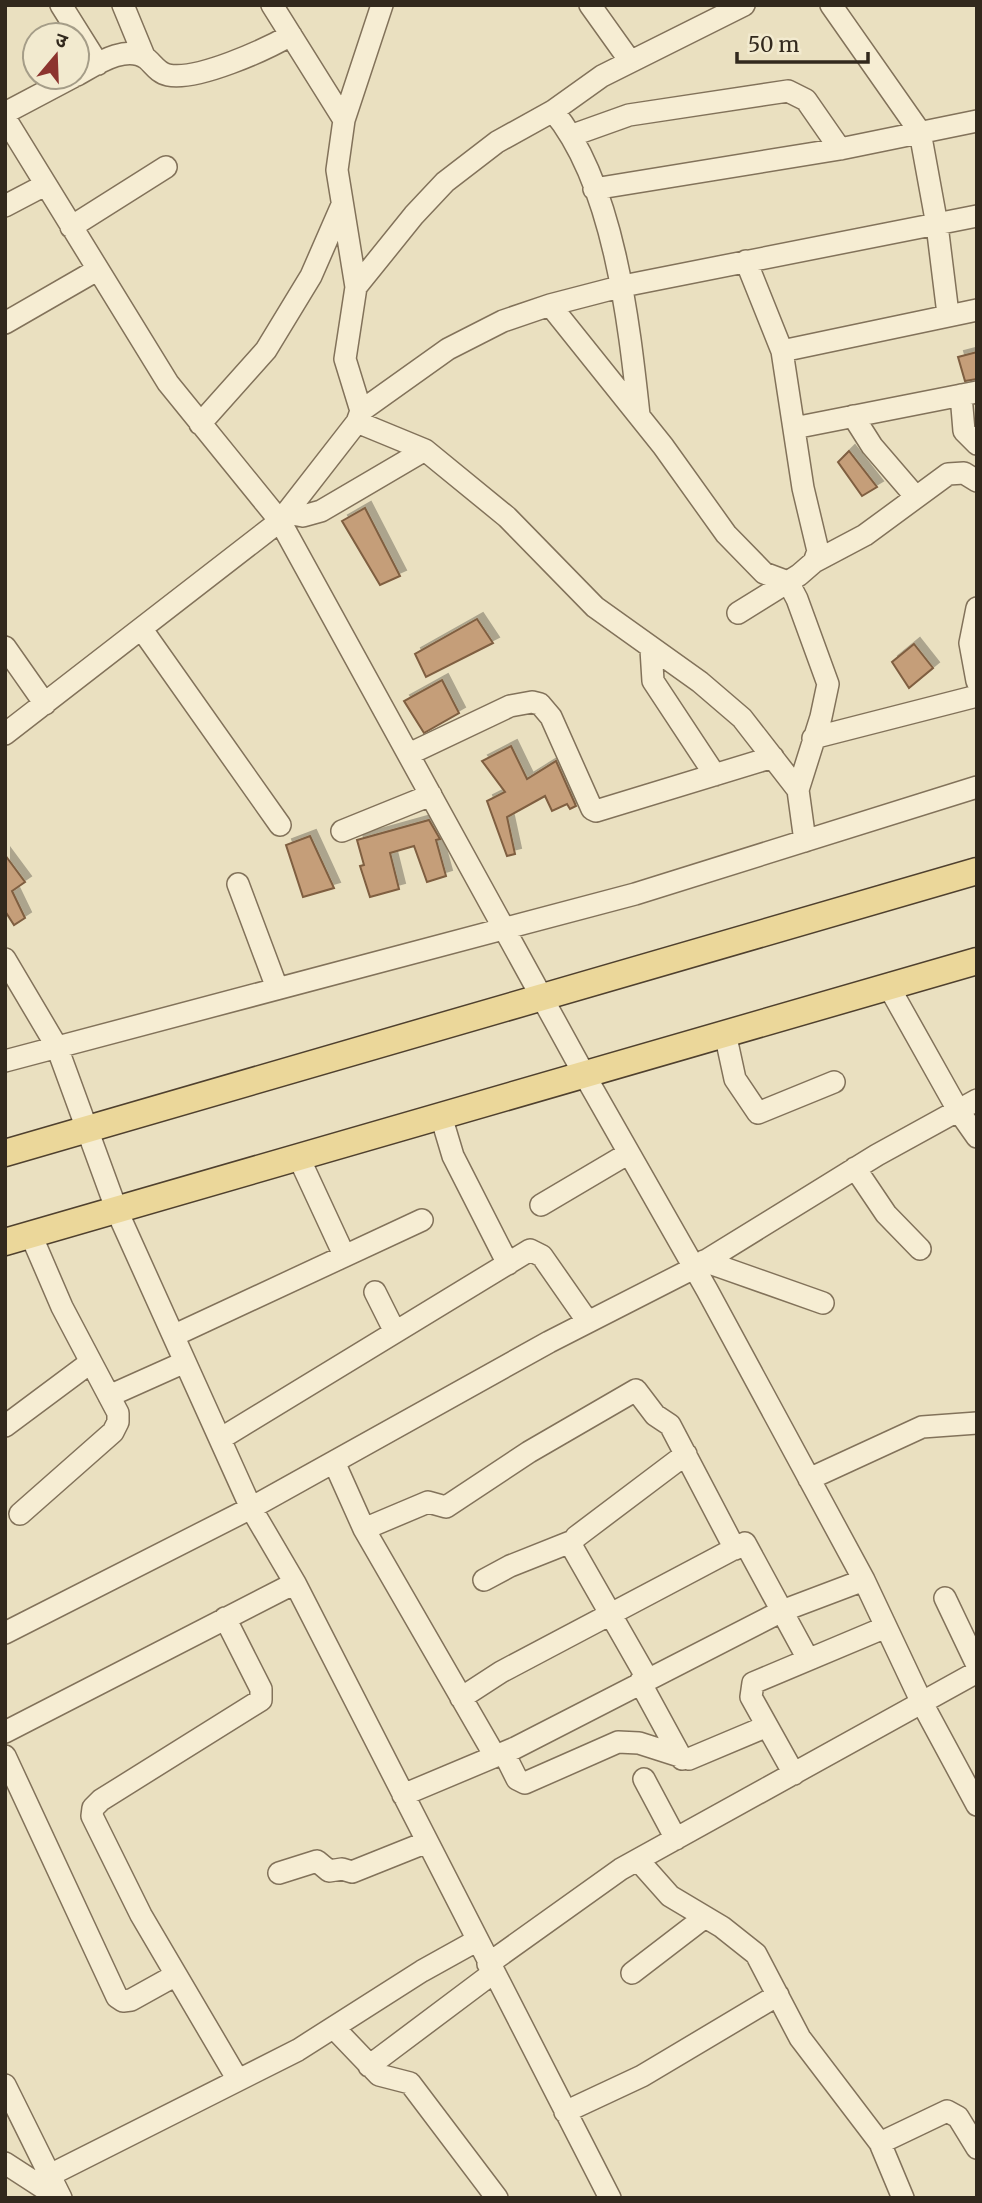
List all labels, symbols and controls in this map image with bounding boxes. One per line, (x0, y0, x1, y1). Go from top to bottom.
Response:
north arrow (21, 21, 91, 91)
scale bar (737, 21, 868, 65)
text: उ (52, 27, 72, 53)
text: 50 m (748, 31, 799, 58)

